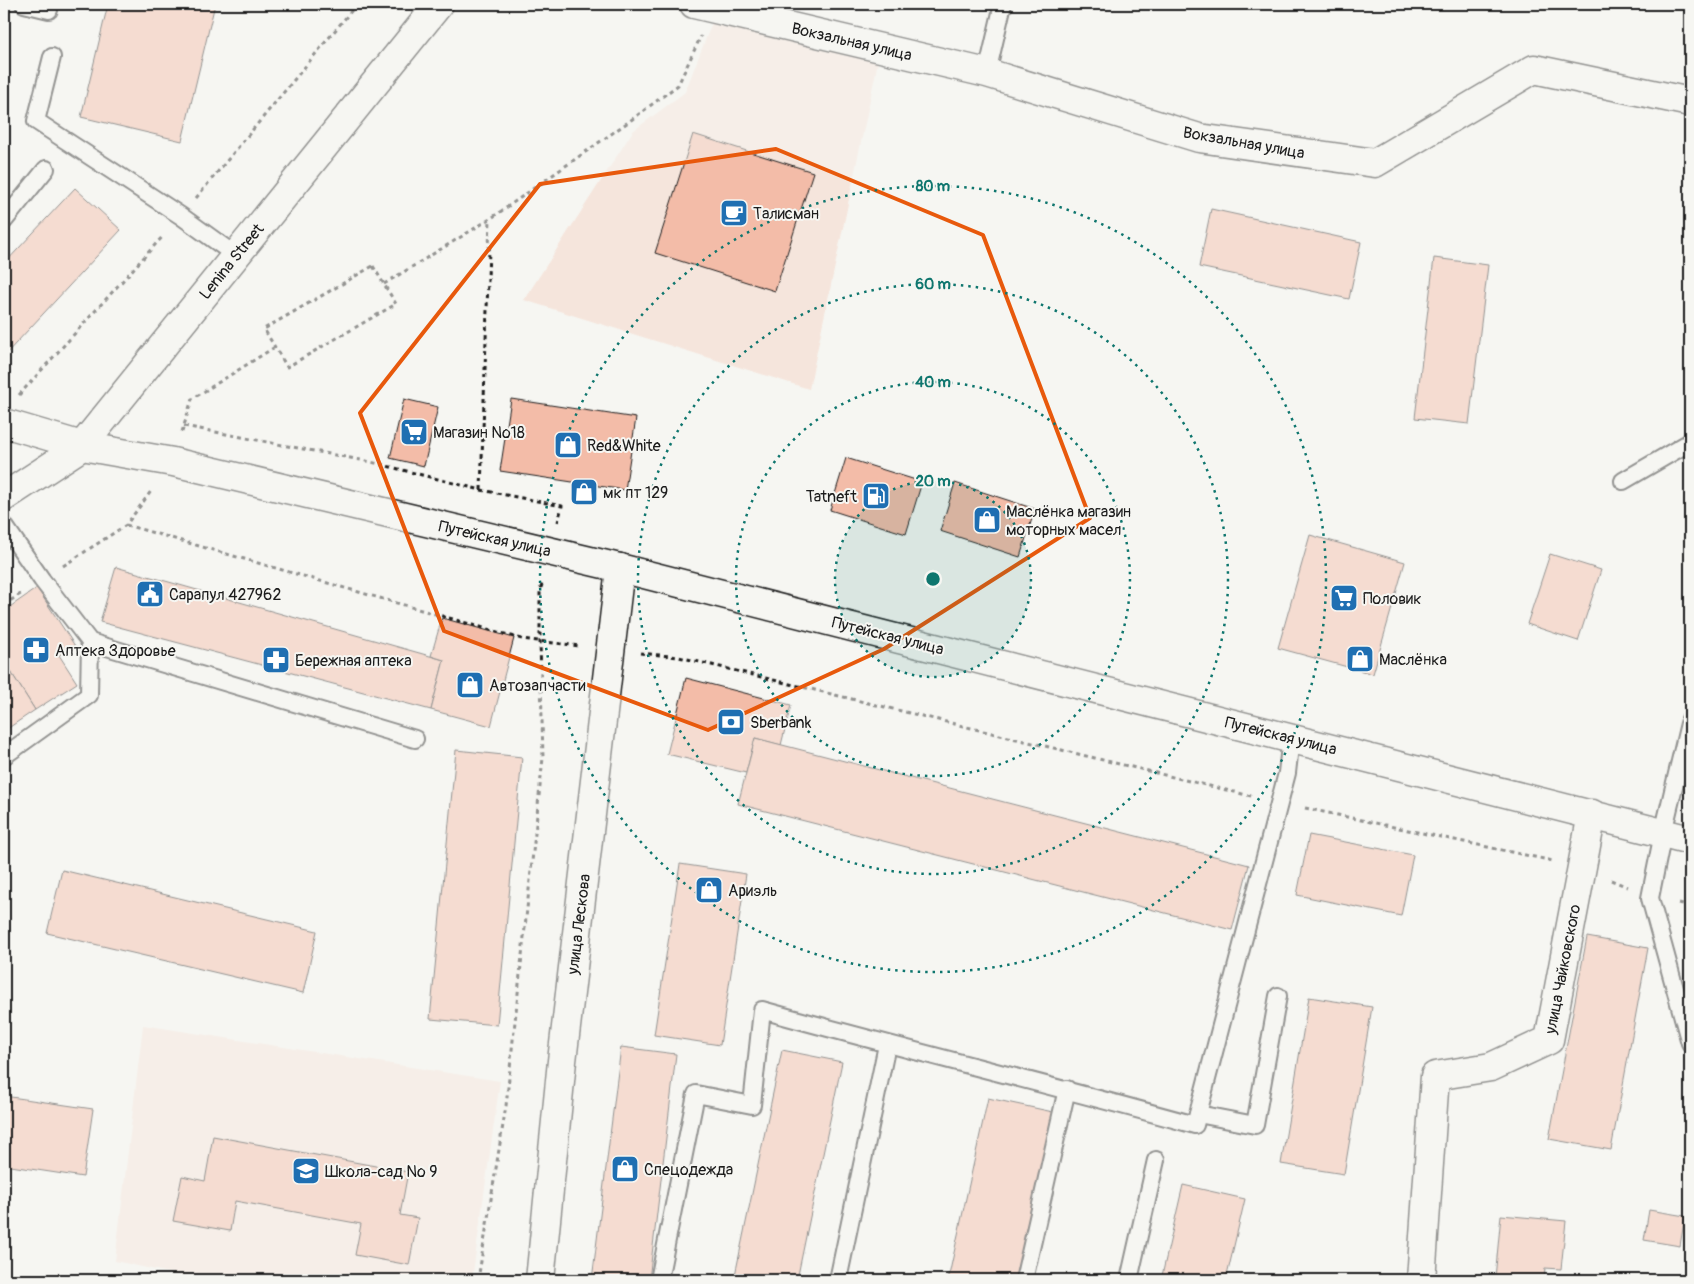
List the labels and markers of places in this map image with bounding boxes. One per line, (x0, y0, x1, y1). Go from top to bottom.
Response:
cafe icon: Талисман (719, 198, 749, 228)
place label: Талисман (753, 204, 819, 224)
supermarket icon: Магазин №18 (399, 417, 429, 447)
place label: Магазин №18 (433, 423, 525, 443)
shop icon: Red&White (553, 430, 583, 460)
place label: Red&White (587, 436, 661, 456)
shop icon: мк пт 129 (569, 477, 599, 507)
fuel station icon: Tatneft (861, 481, 891, 511)
place label: мк пт 129 (603, 483, 668, 503)
place label: Tatneft (806, 487, 858, 507)
place label: Маслёнка магазин моторных масел (1006, 502, 1131, 540)
shop icon: Маслёнка магазин моторных масел (972, 505, 1002, 535)
centre of rings (924, 570, 942, 588)
public building icon: Сарапул 427962 (135, 579, 165, 609)
supermarket icon: Половик (1329, 583, 1359, 613)
place label: Сарапул 427962 (169, 585, 281, 605)
place label: Половик (1363, 589, 1421, 609)
pharmacy icon: Аптека Здоровье (21, 635, 51, 665)
place label: Аптека Здоровье (55, 641, 176, 661)
shop icon: Маслёнка (1345, 644, 1375, 674)
pharmacy icon: Бережная аптека (261, 645, 291, 675)
place label: Маслёнка (1379, 650, 1447, 670)
place label: Бережная аптека (295, 651, 412, 671)
shop icon: Автозапчасти (455, 670, 485, 700)
place label: Автозапчасти (489, 676, 586, 696)
bank icon: Sberbank (716, 707, 746, 737)
place label: Sberbank (750, 713, 812, 733)
shop icon: Ариэль (694, 875, 724, 905)
place label: Ариэль (728, 881, 777, 901)
shop icon: Спецодежда (610, 1154, 640, 1184)
school or university icon: Школа-сад № 9 (291, 1156, 321, 1186)
place label: Спецодежда (644, 1160, 733, 1180)
place label: Школа-сад № 9 (325, 1162, 437, 1182)

